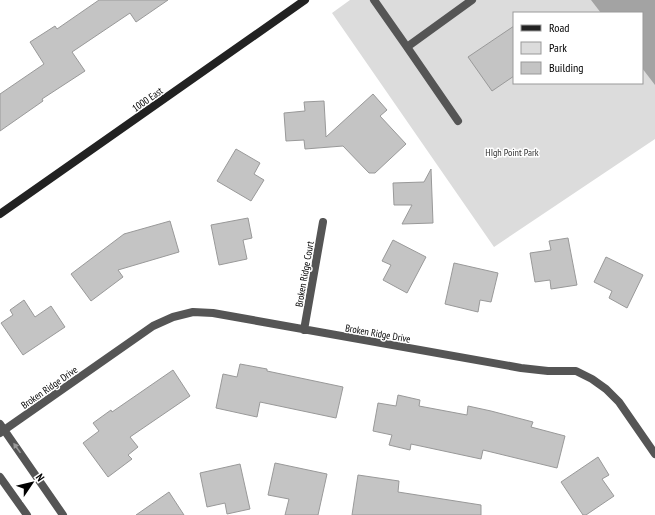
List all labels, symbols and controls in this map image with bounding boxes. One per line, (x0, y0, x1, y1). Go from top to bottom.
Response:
legend (513, 12, 643, 84)
text: Road (549, 20, 569, 35)
text: Park (549, 40, 567, 55)
text: Building (549, 60, 584, 75)
street label: 1000 East (129, 84, 165, 115)
park label: HIgh Point Park (485, 146, 539, 159)
street label: Broken Ridge Court (292, 240, 317, 308)
street label: Broken Ridge Drive (344, 321, 412, 346)
street label: Broken Ridge Drive (18, 363, 80, 412)
one-way arrow (13, 443, 21, 454)
north arrow (12, 463, 52, 503)
text: N (33, 471, 48, 484)

